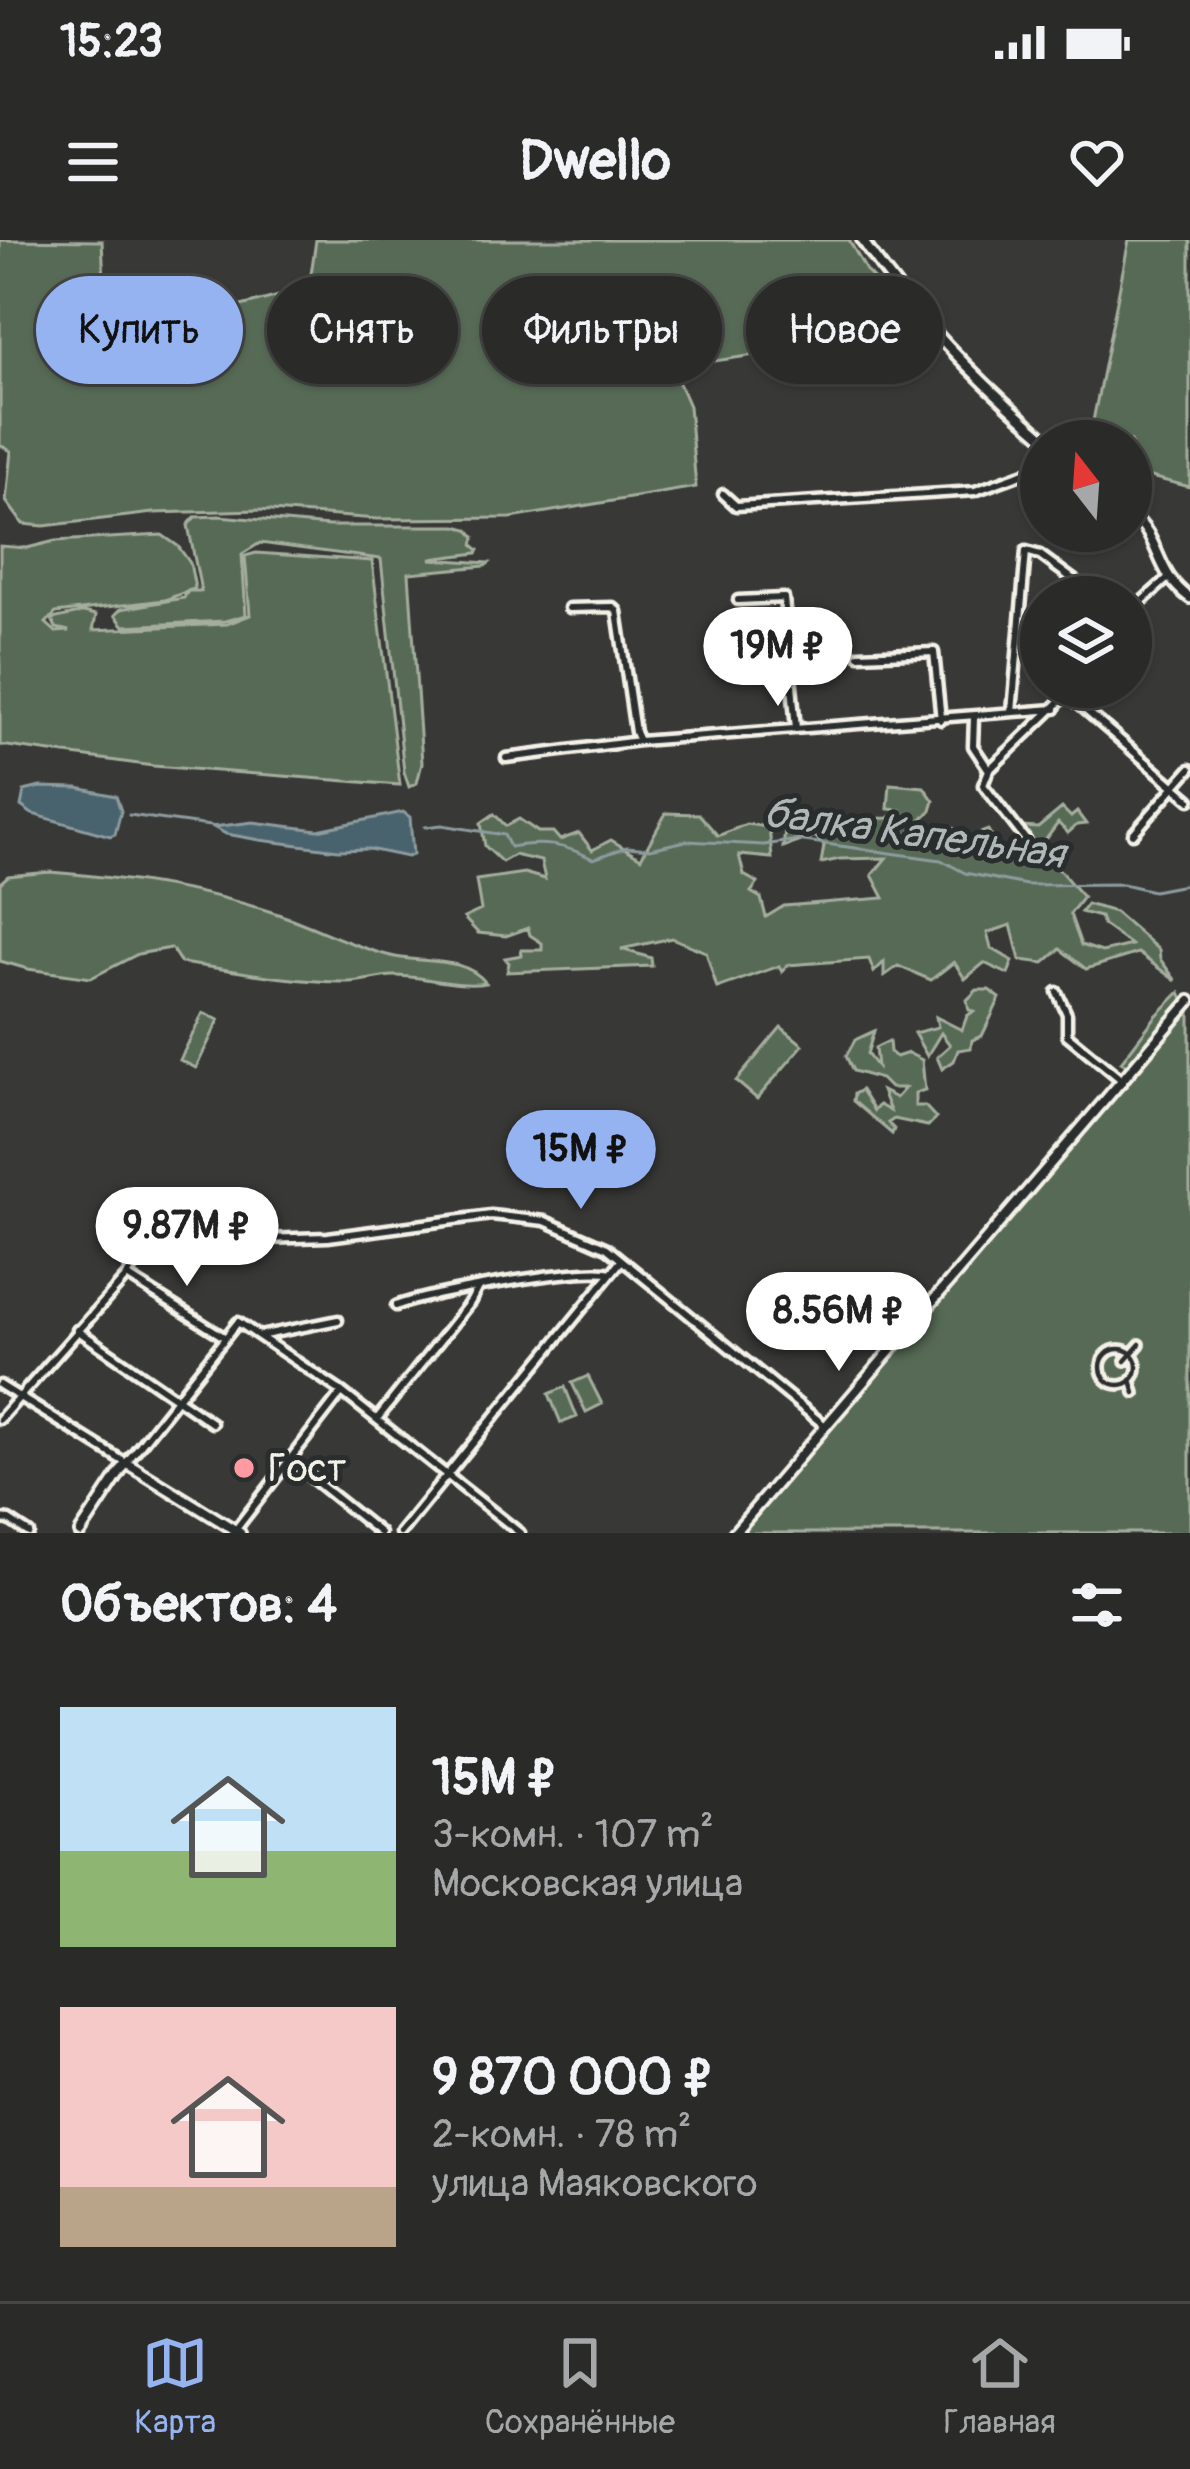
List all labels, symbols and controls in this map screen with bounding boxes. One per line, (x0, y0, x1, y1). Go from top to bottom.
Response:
text: 15:23 (60, 14, 163, 70)
text: Dwello (519, 128, 671, 196)
icon: menu (60, 129, 126, 195)
icon: heart (1064, 129, 1130, 195)
chip: Купить (36, 276, 243, 384)
chip: Снять (267, 276, 458, 384)
chip: Фильтры (482, 276, 722, 384)
chip: Новое (746, 276, 943, 384)
north arrow (1020, 420, 1152, 552)
map controls (1020, 420, 1152, 708)
button: layers (1020, 576, 1152, 708)
pin: 19M ₽ (694, 607, 862, 709)
text: 19M ₽ (730, 621, 826, 670)
water label: балка Капельная (760, 787, 1072, 881)
pin: 15M ₽ (497, 1110, 665, 1212)
text: 15M ₽ (533, 1124, 629, 1173)
pin: 9.87M ₽ (76, 1187, 298, 1289)
text: 9.87M ₽ (123, 1201, 251, 1250)
pin: 8.56M ₽ (728, 1272, 950, 1374)
text: 8.56M ₽ (773, 1286, 905, 1335)
place label: Гост (268, 1444, 347, 1493)
marker: Гост (231, 1455, 257, 1481)
icon: filters (1064, 1572, 1130, 1638)
text: Объектов: 4 (60, 1573, 337, 1637)
text: 15M ₽ (432, 1746, 558, 1810)
icon: home (156, 1755, 300, 1899)
text: 3-комн. · 107 m² (432, 1810, 714, 1859)
text: Московская улица (432, 1859, 743, 1908)
text: 9 870 000 ₽ (432, 2046, 714, 2110)
icon: home (156, 2055, 300, 2199)
text: 2-комн. · 78 m² (432, 2110, 691, 2159)
text: улица Маяковского (432, 2159, 758, 2208)
tab: Карта (134, 2330, 216, 2443)
tab: Сохранённые (485, 2330, 675, 2443)
tab: Главная (944, 2330, 1056, 2443)

